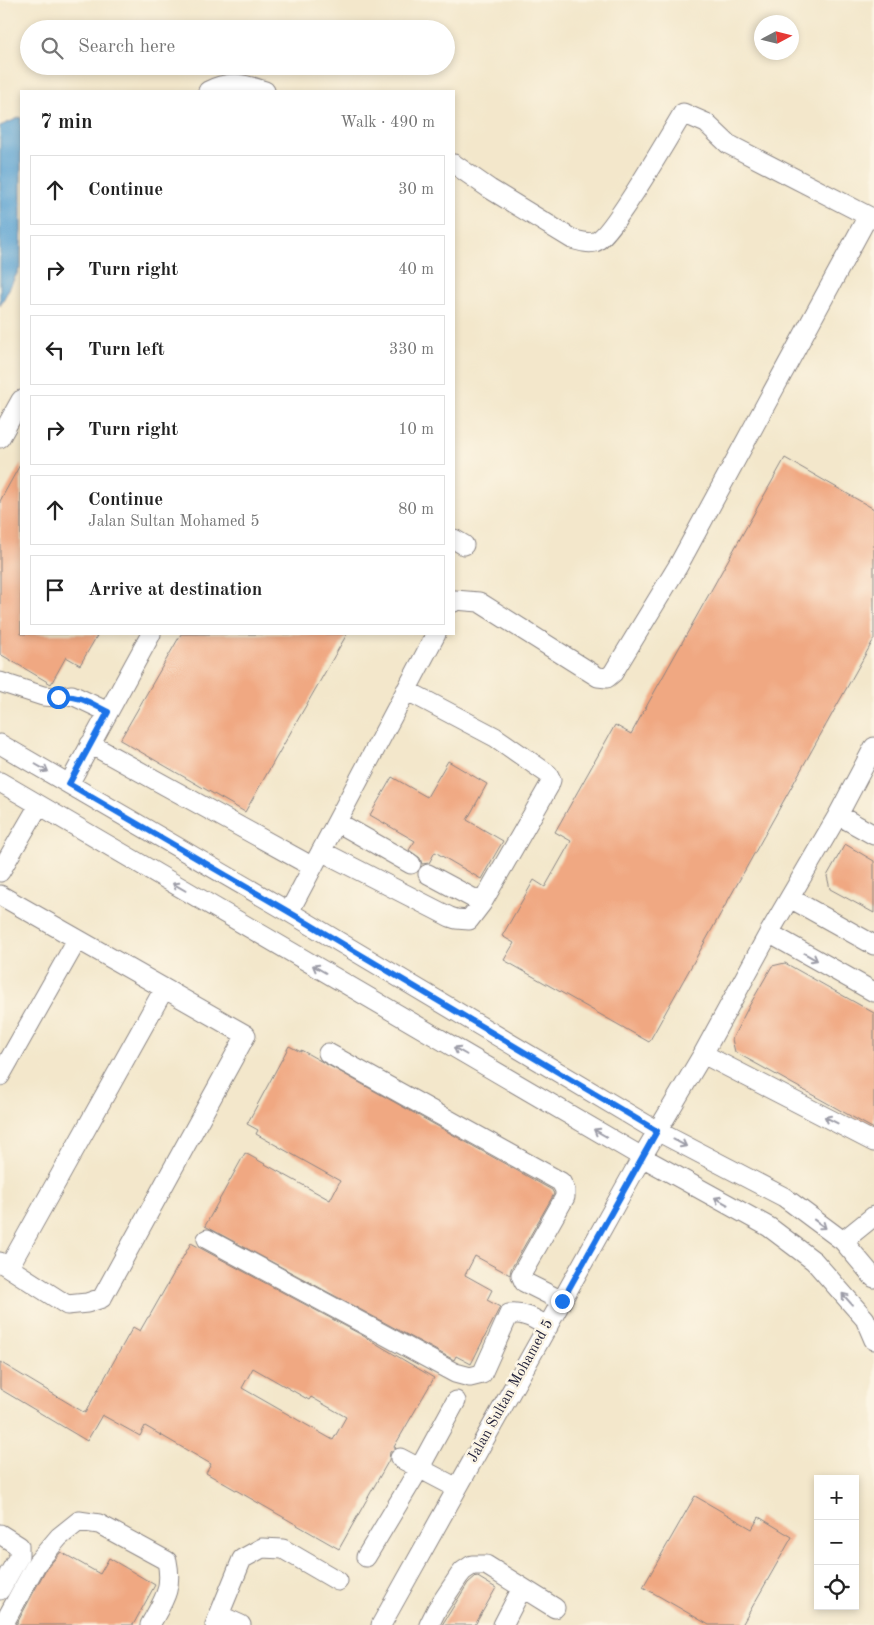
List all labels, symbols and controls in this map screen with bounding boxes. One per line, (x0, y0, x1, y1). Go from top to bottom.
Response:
north arrow (754, 15, 799, 60)
search box (20, 20, 455, 75)
icon: search (38, 34, 66, 62)
text: Search here (78, 38, 175, 57)
text: 7 min (40, 112, 93, 133)
text: Walk · 490 m (340, 115, 435, 131)
icon: ahead (41, 176, 69, 204)
text: Continue (88, 181, 163, 200)
text: 30 m (398, 182, 434, 198)
icon: right (41, 256, 69, 284)
text: Turn right (88, 261, 178, 280)
text: 40 m (398, 262, 434, 278)
icon: left (41, 336, 69, 364)
text: Turn left (88, 341, 165, 360)
text: 330 m (389, 342, 434, 358)
icon: right (41, 416, 69, 444)
text: Turn right (88, 421, 178, 440)
text: 10 m (398, 422, 434, 438)
text: Continue (88, 491, 163, 510)
icon: ahead (41, 496, 69, 524)
text: 80 m (398, 502, 434, 518)
text: Jalan Sultan Mohamed 5 (88, 514, 259, 530)
icon: arrive (41, 576, 69, 604)
text: Arrive at destination (88, 581, 262, 600)
route start (47, 686, 70, 709)
one-way arrow (35, 764, 49, 774)
one-way arrow (172, 881, 186, 891)
one-way arrow (803, 953, 818, 962)
one-way arrow (313, 963, 327, 973)
one-way arrow (453, 1045, 467, 1055)
one-way arrow (823, 1115, 838, 1125)
one-way arrow (593, 1127, 607, 1137)
one-way arrow (672, 1139, 687, 1148)
one-way arrow (714, 1195, 728, 1205)
one-way arrow (813, 1219, 827, 1230)
route end (551, 1290, 574, 1313)
one-way arrow (842, 1293, 853, 1306)
street label: Jalan Sultan Mohamed 5 (465, 1317, 557, 1465)
map controls (814, 1475, 859, 1610)
button: + (814, 1475, 859, 1520)
button: − (814, 1520, 859, 1565)
button: locate (814, 1565, 859, 1610)

